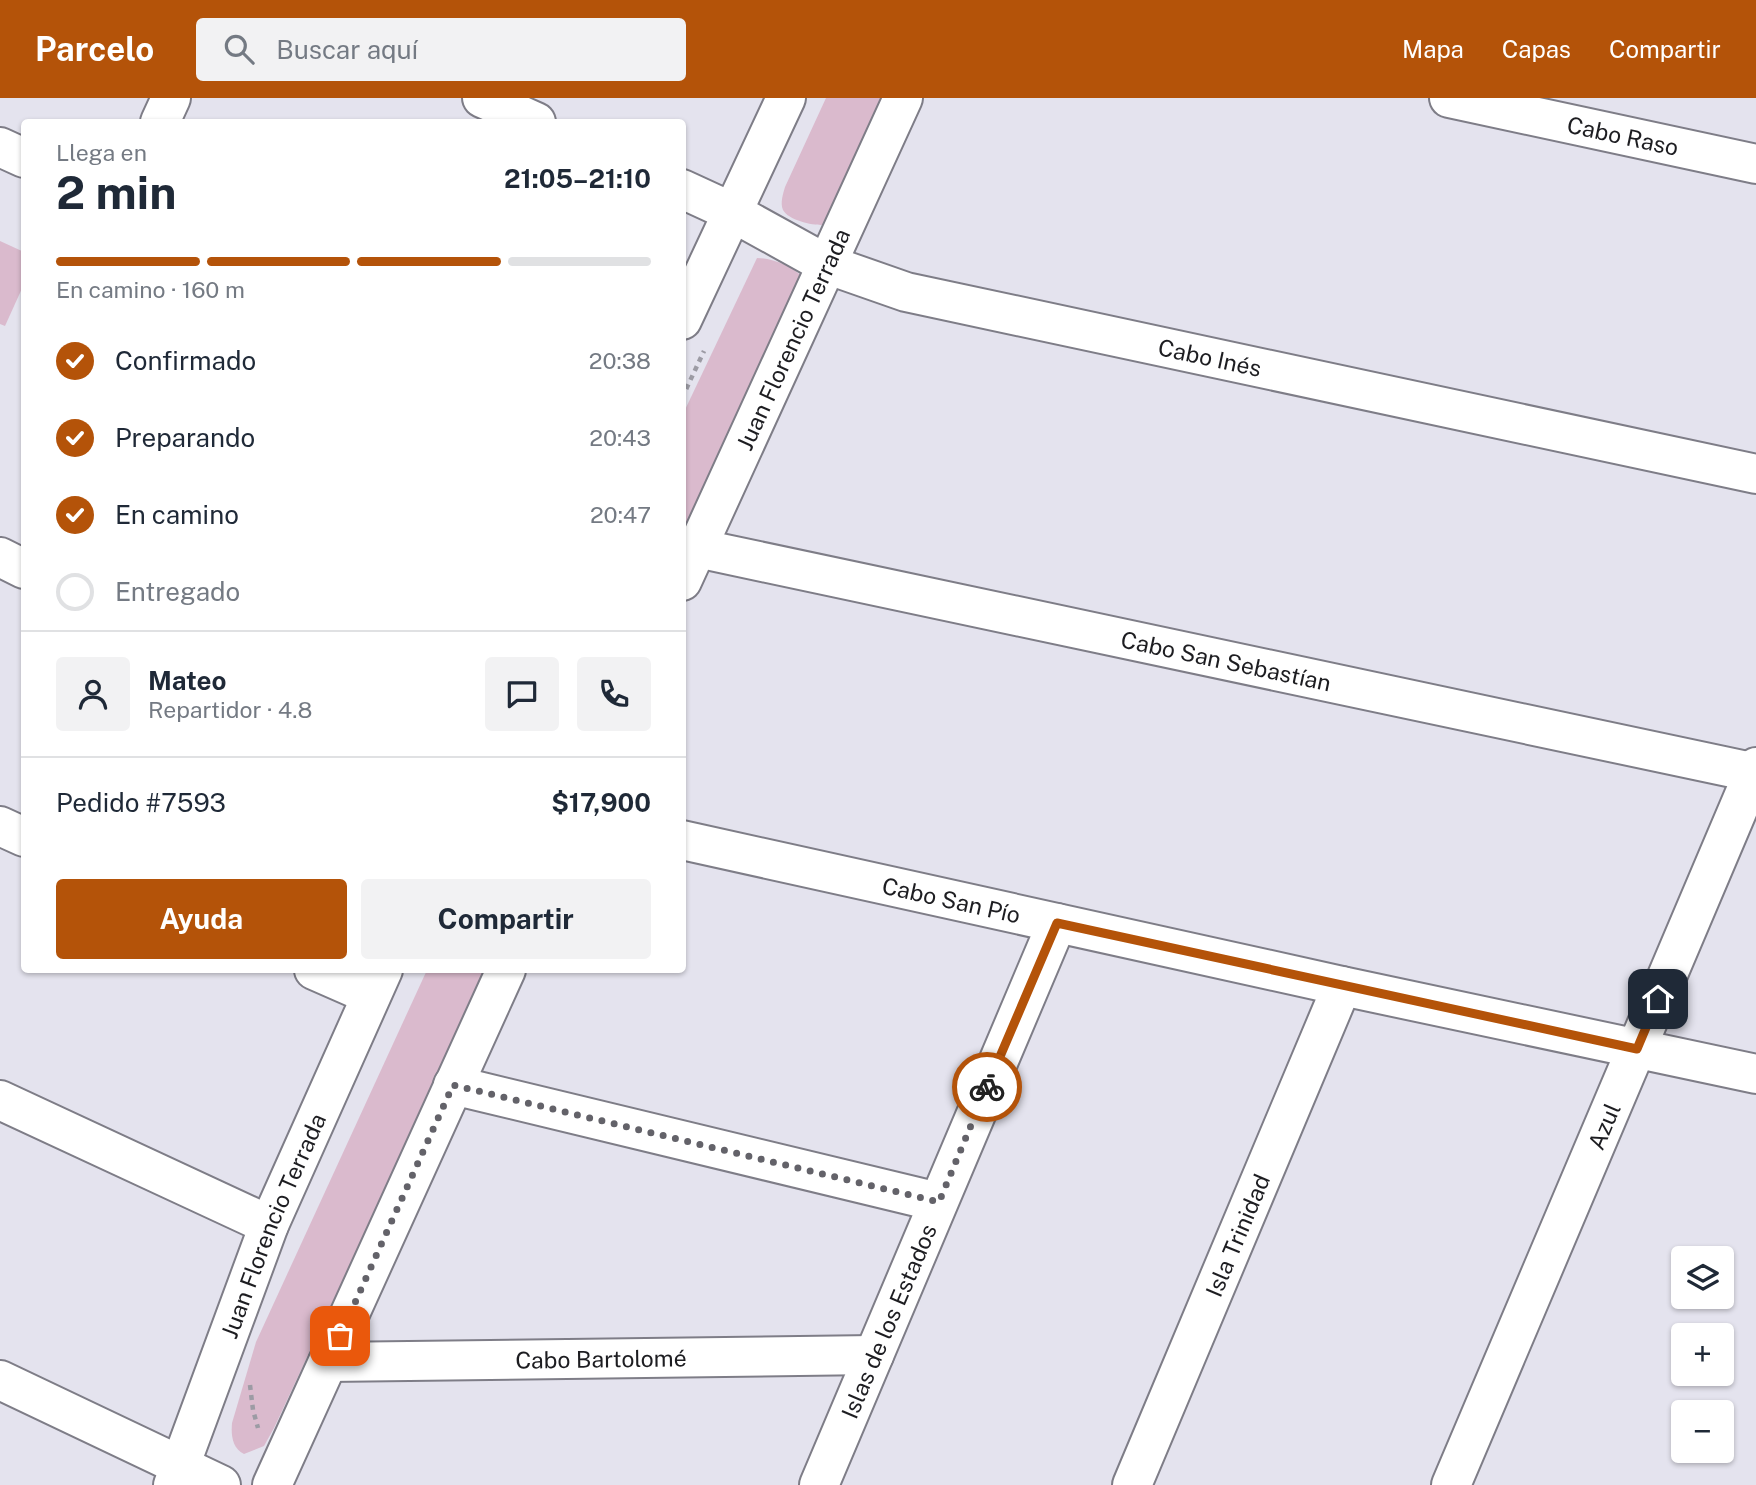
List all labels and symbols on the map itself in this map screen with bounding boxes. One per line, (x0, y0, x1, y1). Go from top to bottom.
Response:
street label: Cabo Raso (1565, 110, 1681, 161)
street label: Juan Florencio Terrada (730, 224, 855, 454)
street label: Cabo Inés (1156, 333, 1264, 381)
street label: Cabo San Sebastían (1119, 625, 1334, 696)
street label: Cabo San Pío (880, 871, 1023, 928)
pin (1628, 969, 1688, 1029)
courier (952, 1052, 1022, 1122)
street label: Azul (1582, 1099, 1625, 1153)
street label: Juan Florencio Terrada (215, 1109, 331, 1342)
street label: Isla Trinidad (1199, 1170, 1275, 1300)
street label: Islas de los Estados (835, 1220, 942, 1422)
pin (310, 1306, 370, 1366)
street label: Cabo Bartolomé (515, 1344, 687, 1373)

